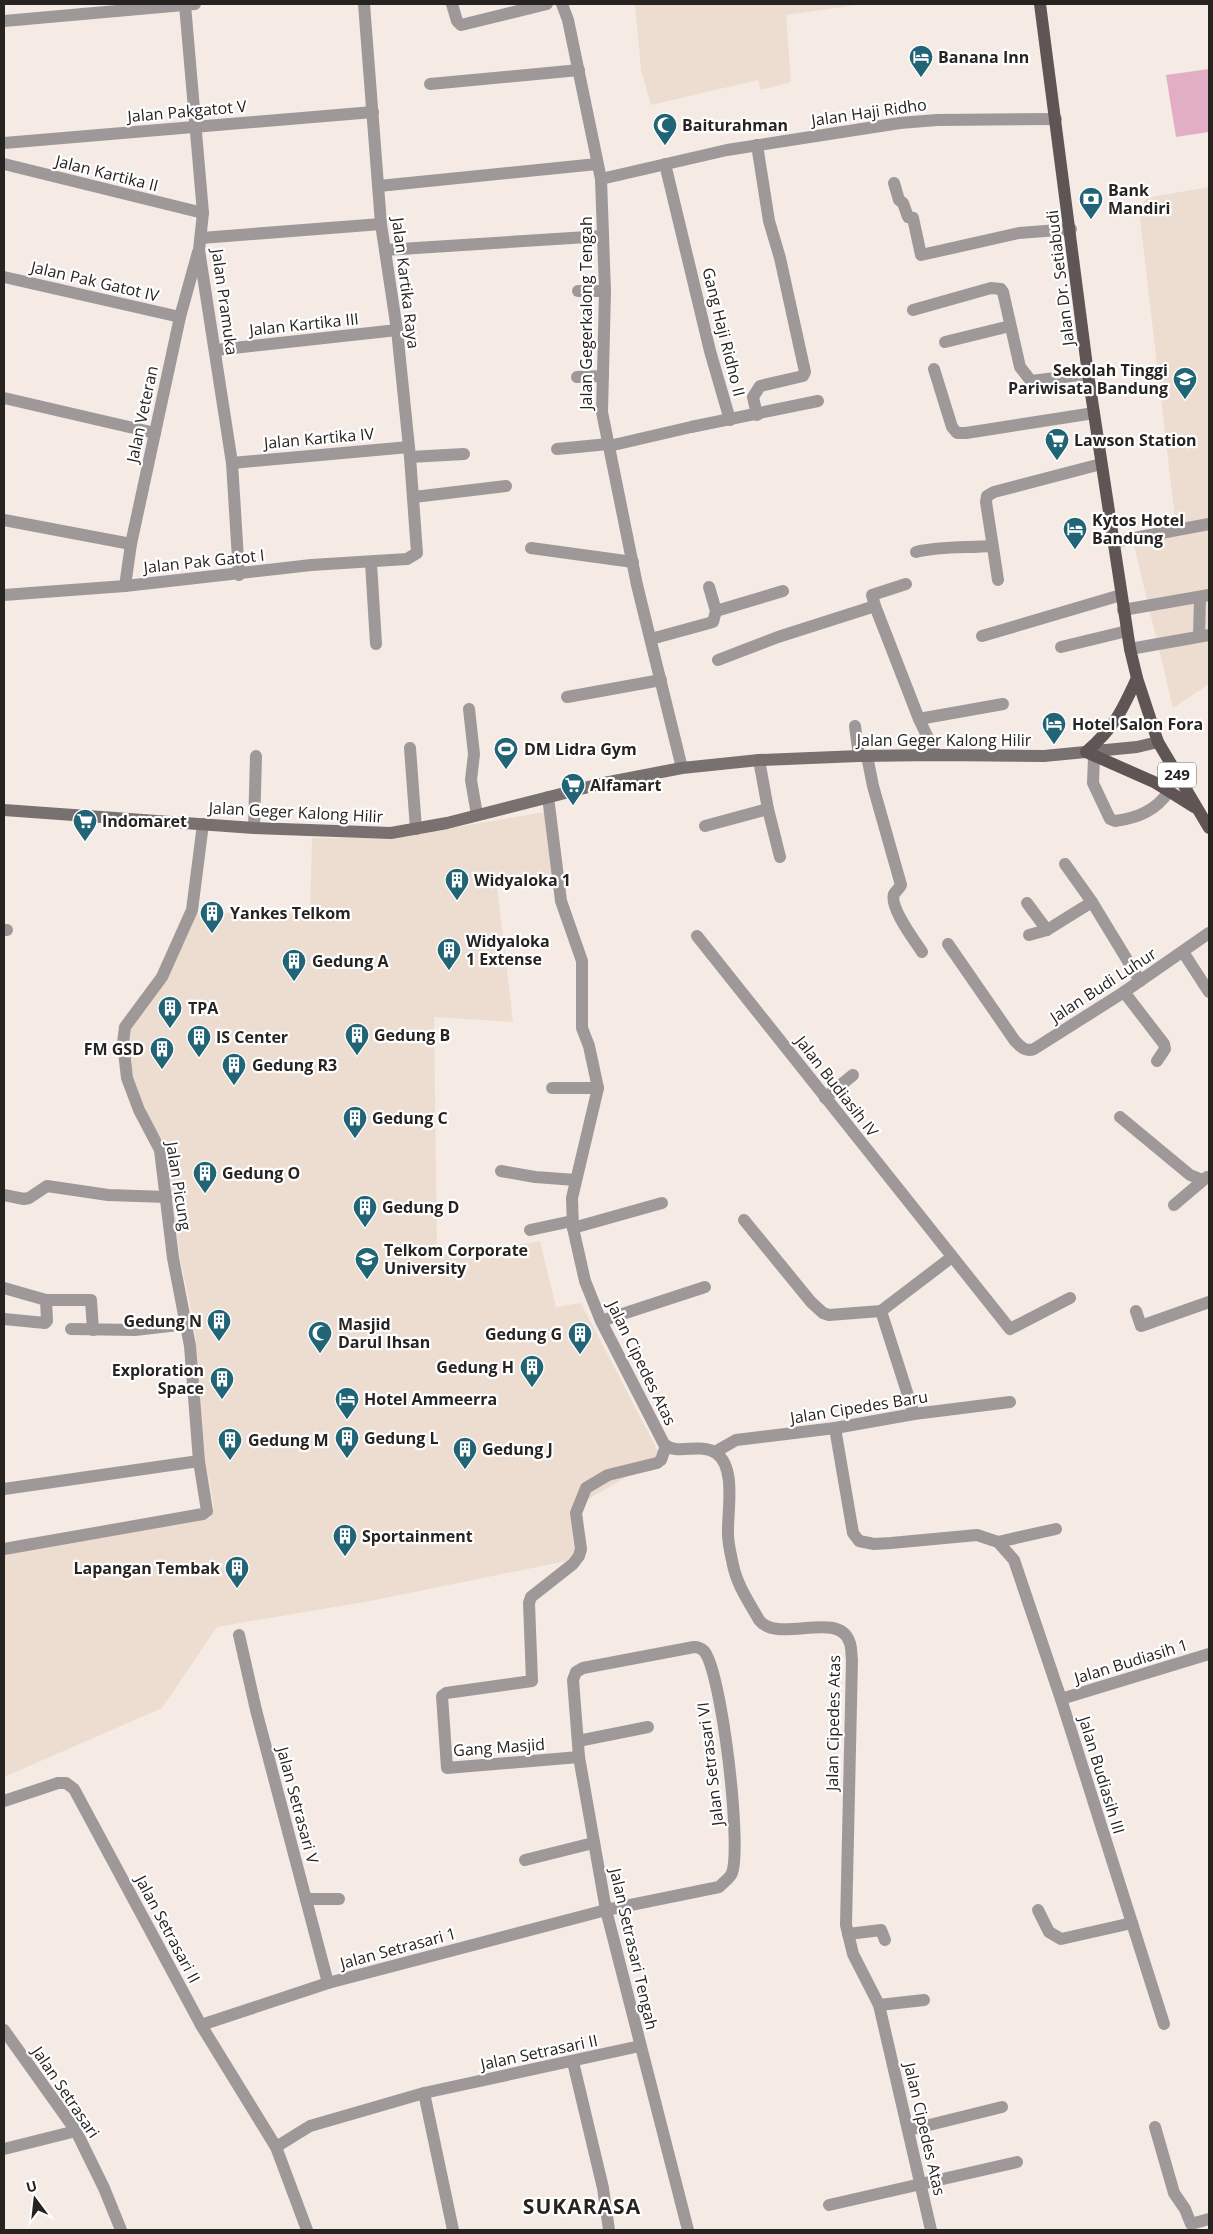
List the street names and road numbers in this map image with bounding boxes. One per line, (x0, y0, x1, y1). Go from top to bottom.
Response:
street label: Jalan Haji Ridho (808, 93, 928, 131)
street label: Jalan Pakgatot V (125, 95, 248, 127)
street label: Jalan Kartika II (51, 149, 161, 196)
street label: Jalan Dr. Setiabudi (1041, 209, 1079, 349)
street label: Jalan Kartika Raya (387, 214, 425, 350)
street label: Jalan Gegerkalong Tengah (575, 216, 597, 412)
street label: Jalan Pramuka (206, 245, 243, 357)
street label: Jalan Pak Gatot IV (27, 255, 162, 307)
street label: Gang Haji Ridho II (697, 265, 751, 399)
street label: Jalan Kartika III (246, 307, 360, 341)
street label: Jalan Veteran (121, 364, 163, 466)
street label: Jalan Kartika IV (261, 422, 375, 454)
street label: Jalan Pak Gatot I (141, 544, 265, 578)
street label: Jalan Geger Kalong Hilir (855, 729, 1032, 751)
road number: 249 (1158, 762, 1196, 788)
street label: Jalan Geger Kalong Hilir (206, 796, 384, 828)
street label: Jalan Budi Luhur (1044, 942, 1161, 1029)
street label: Jalan Budiasih IV (789, 1029, 884, 1141)
street label: Jalan Picung (161, 1138, 197, 1232)
street label: Jalan Cipedes Atas (601, 1295, 682, 1429)
street label: Jalan Cipedes Baru (787, 1385, 929, 1429)
street label: Jalan Budiasih 1 (1070, 1633, 1191, 1689)
street label: Jalan Cipedes Atas (821, 1655, 845, 1793)
street label: Jalan Setrasari VI (692, 1701, 729, 1829)
street label: Jalan Budiasih III (1073, 1712, 1130, 1837)
street label: Gang Masjid (452, 1733, 546, 1761)
street label: Jalan Setrasari V (271, 1742, 324, 1866)
street label: Jalan Setrasari Tengah (604, 1864, 663, 2032)
street label: Jalan Setrasari II (129, 1869, 206, 1987)
street label: Jalan Setrasari 1 (336, 1922, 459, 1975)
street label: Jalan Setrasari II (476, 2029, 600, 2076)
street label: Jalan Setrasari (26, 2040, 105, 2142)
street label: Jalan Cipedes Atas (899, 2058, 951, 2198)

